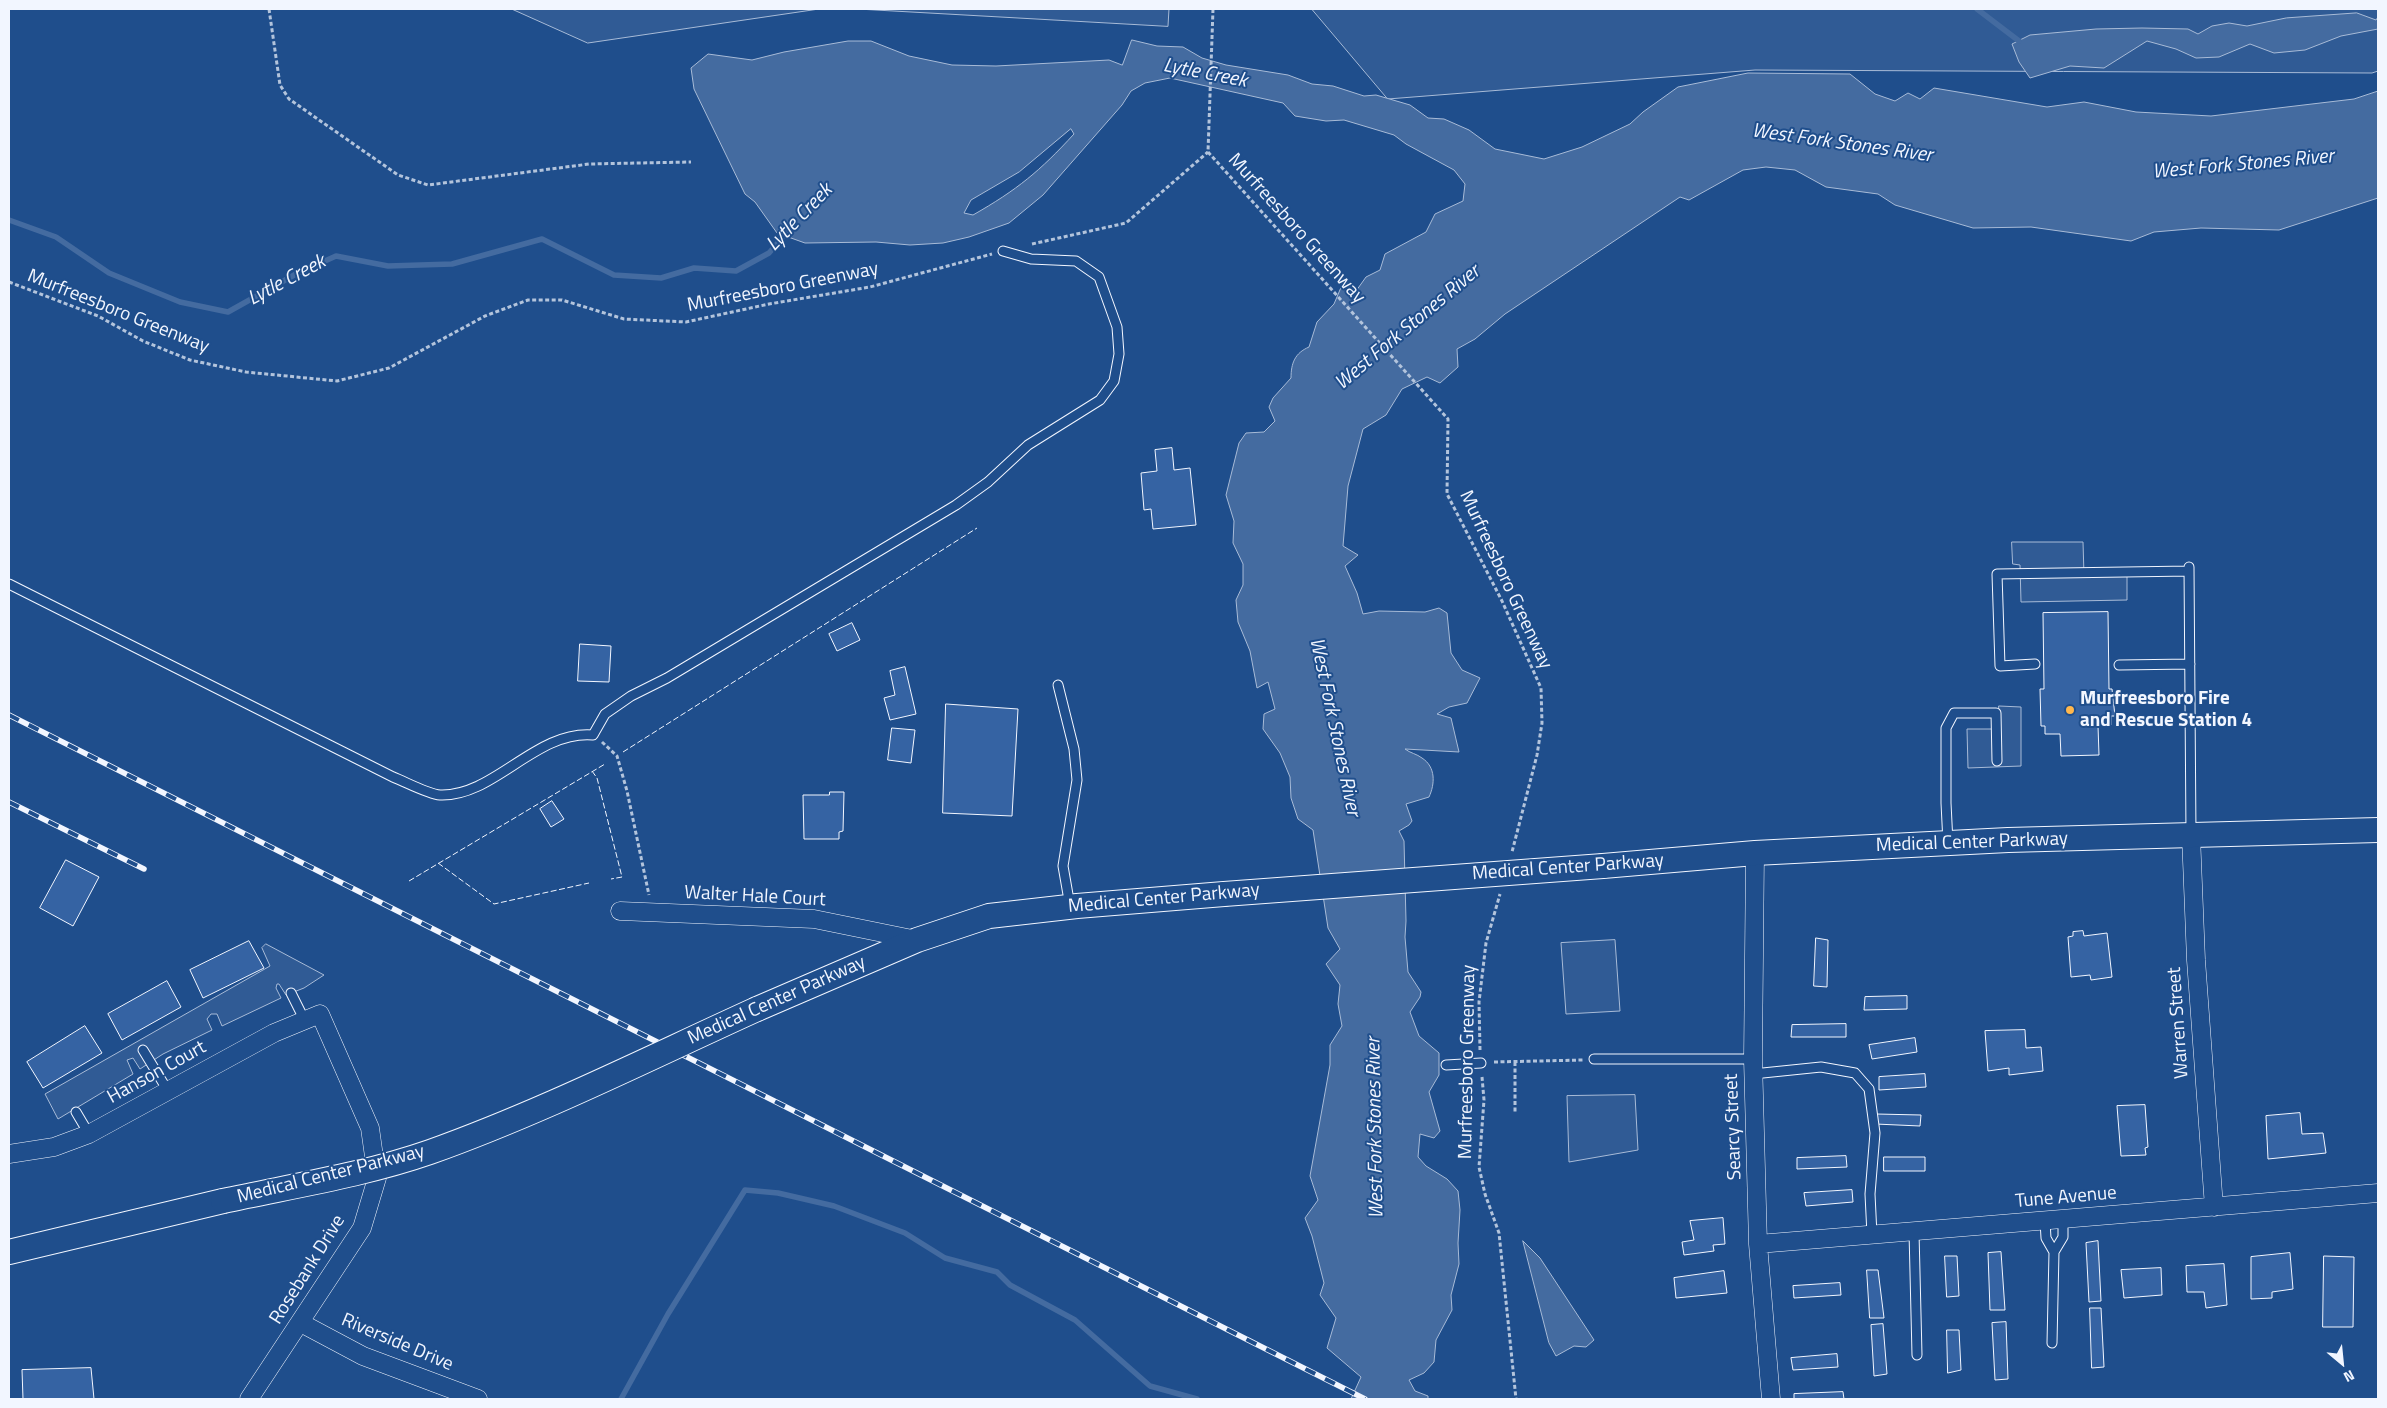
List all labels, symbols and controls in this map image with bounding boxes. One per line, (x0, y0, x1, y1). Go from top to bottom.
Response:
water label: Lytle Creek (1161, 54, 1249, 94)
water label: West Fork Stones River (1750, 119, 1934, 169)
water label: West Fork Stones River (2151, 145, 2335, 185)
street label: Murfreesboro Greenway (1223, 149, 1369, 309)
water label: Lytle Creek (762, 179, 838, 257)
water label: Lytle Creek (244, 251, 330, 311)
street label: Murfreesboro Greenway (685, 258, 881, 318)
water label: West Fork Stones River (1331, 260, 1485, 396)
street label: Murfreesboro Greenway (24, 265, 212, 359)
street label: Murfreesboro Greenway (1454, 487, 1556, 673)
water label: West Fork Stones River (1303, 636, 1365, 818)
place label: Murfreesboro Fire and Rescue Station 4 (2080, 688, 2252, 732)
marker: Murfreesboro Fire and Rescue Station 4 (2064, 704, 2076, 716)
street label: Medical Center Parkway (1876, 828, 2068, 858)
street label: Medical Center Parkway (1471, 850, 1665, 886)
street label: Medical Center Parkway (1067, 879, 1261, 919)
street label: Walter Hale Court (684, 882, 826, 912)
street label: Medical Center Parkway (685, 951, 869, 1051)
street label: Murfreesboro Greenway (1455, 965, 1481, 1159)
street label: Warren Street (2164, 966, 2194, 1080)
street label: Hanson Court (104, 1037, 210, 1109)
water label: West Fork Stones River (1362, 1037, 1390, 1219)
street label: Searcy Street (1721, 1073, 1747, 1181)
street label: Medical Center Parkway (235, 1141, 427, 1209)
street label: Tune Avenue (2014, 1182, 2118, 1214)
street label: Rosebank Drive (265, 1211, 351, 1329)
street label: Riverside Drive (338, 1309, 456, 1377)
north arrow (2317, 1338, 2367, 1388)
text: N (2340, 1365, 2358, 1388)

